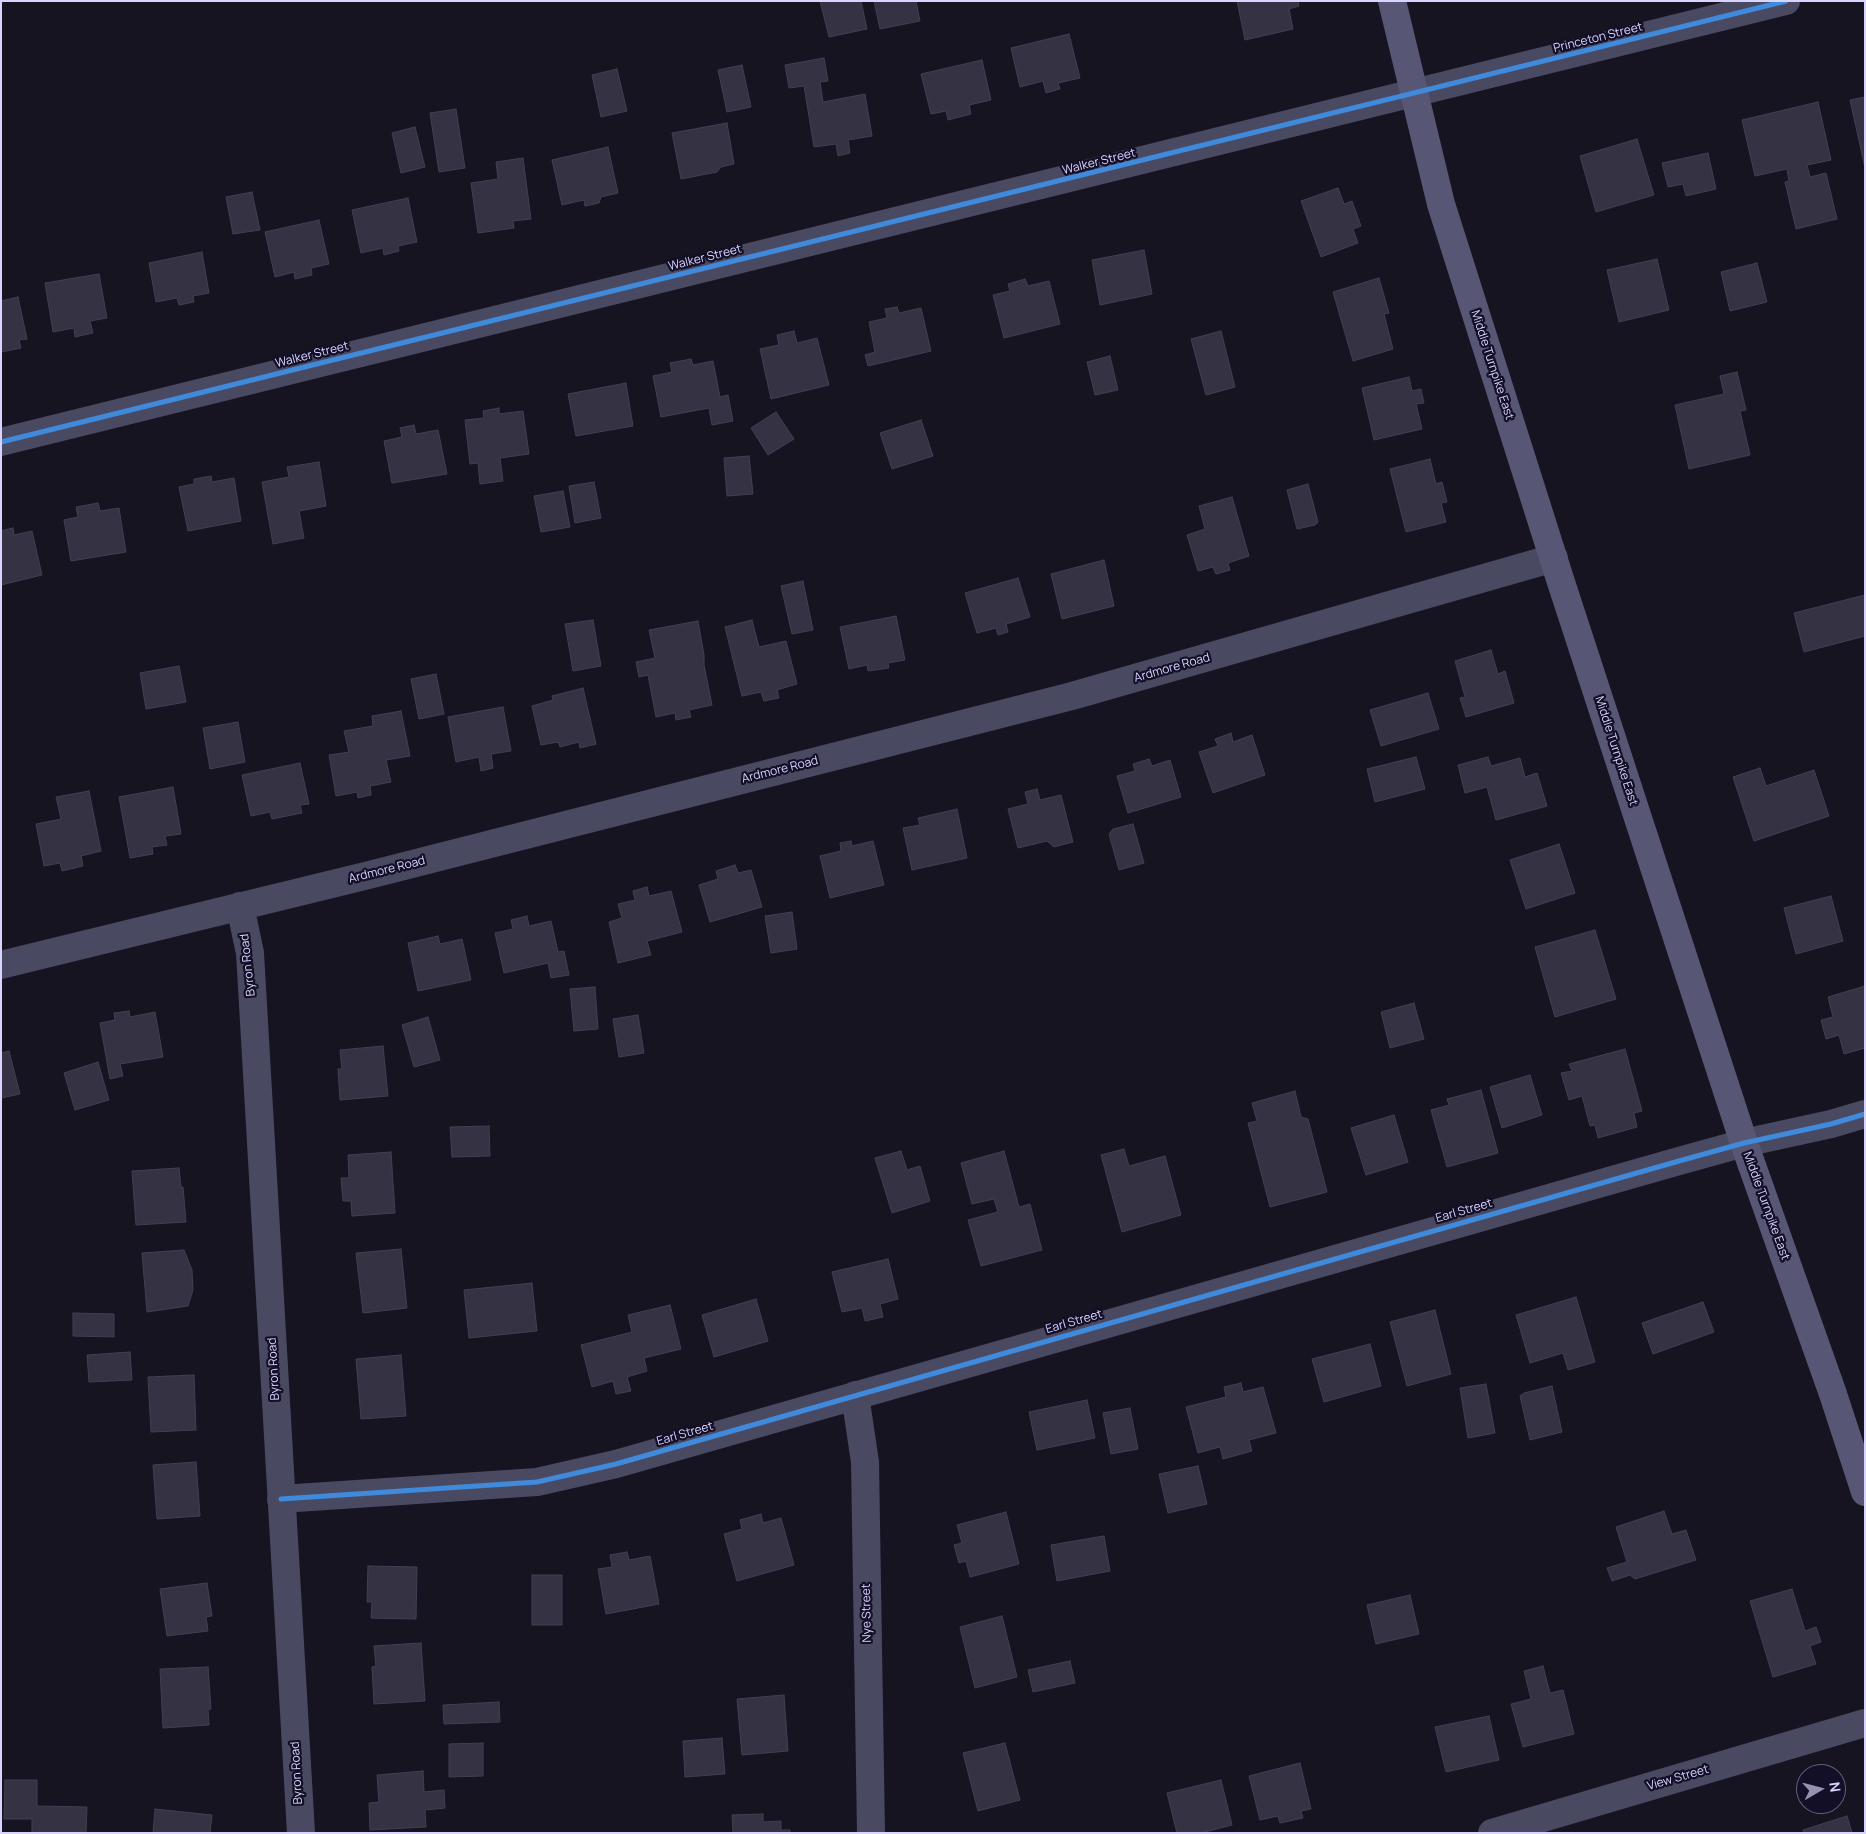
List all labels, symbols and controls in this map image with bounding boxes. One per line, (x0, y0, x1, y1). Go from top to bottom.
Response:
street label: Princeton Street (1552, 20, 1644, 56)
street label: Walker Street (1061, 146, 1137, 178)
street label: Walker Street (667, 242, 743, 274)
street label: Middle Turnpike East (1468, 308, 1516, 422)
street label: Walker Street (274, 339, 350, 371)
street label: Ardmore Road (1132, 650, 1212, 686)
street label: Middle Turnpike East (1592, 694, 1640, 808)
street label: Ardmore Road (740, 754, 820, 786)
street label: Ardmore Road (347, 854, 427, 886)
street label: Byron Road (238, 933, 258, 997)
street label: Middle Turnpike East (1740, 1150, 1792, 1262)
street label: Earl Street (1434, 1196, 1494, 1226)
street label: Earl Street (1044, 1307, 1104, 1337)
street label: Byron Road (265, 1337, 283, 1401)
street label: Earl Street (655, 1419, 715, 1449)
street label: Nye Street (859, 1583, 875, 1643)
street label: Byron Road (288, 1741, 306, 1805)
street label: View Street (1646, 1762, 1710, 1794)
north arrow (1796, 1764, 1846, 1814)
text: N (1825, 1781, 1845, 1793)

